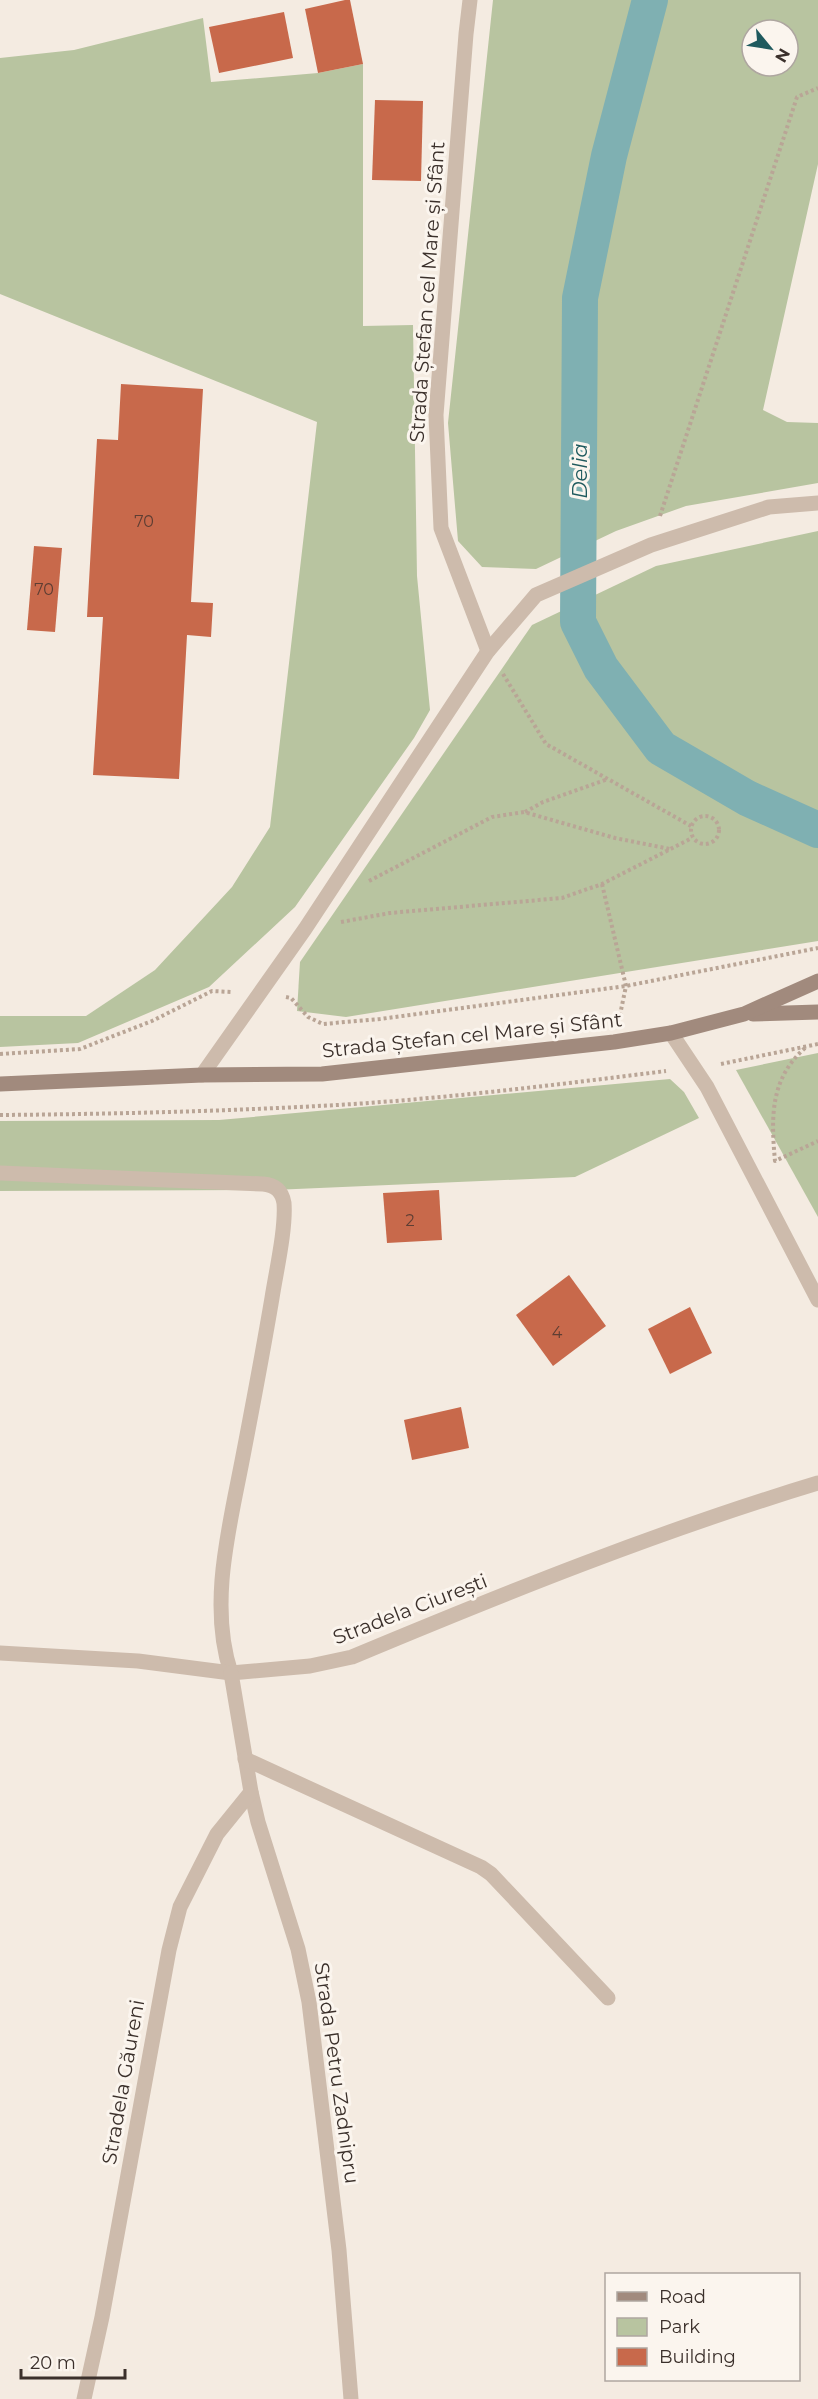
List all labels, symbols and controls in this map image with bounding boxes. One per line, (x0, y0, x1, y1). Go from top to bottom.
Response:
north arrow (740, 18, 800, 78)
text: N (771, 45, 794, 66)
street label: Strada Ștefan cel Mare și Sfânt (405, 141, 450, 443)
water label: Delia (567, 443, 592, 499)
house number: 70 (134, 512, 154, 531)
house number: 70 (34, 580, 54, 599)
street label: Strada Ștefan cel Mare și Sfânt (321, 1007, 623, 1064)
house number: 2 (405, 1211, 415, 1230)
house number: 4 (552, 1323, 563, 1342)
street label: Stradela Ciurești (329, 1568, 491, 1650)
street label: Strada Petru Zadnipru (310, 1961, 364, 2185)
street label: Stradela Găureni (97, 1998, 149, 2166)
legend (605, 2273, 800, 2381)
text: Road (659, 2286, 706, 2308)
text: Park (659, 2316, 700, 2338)
scale bar (21, 2342, 124, 2380)
text: Building (659, 2346, 736, 2368)
text: 20 m (30, 2352, 76, 2374)

